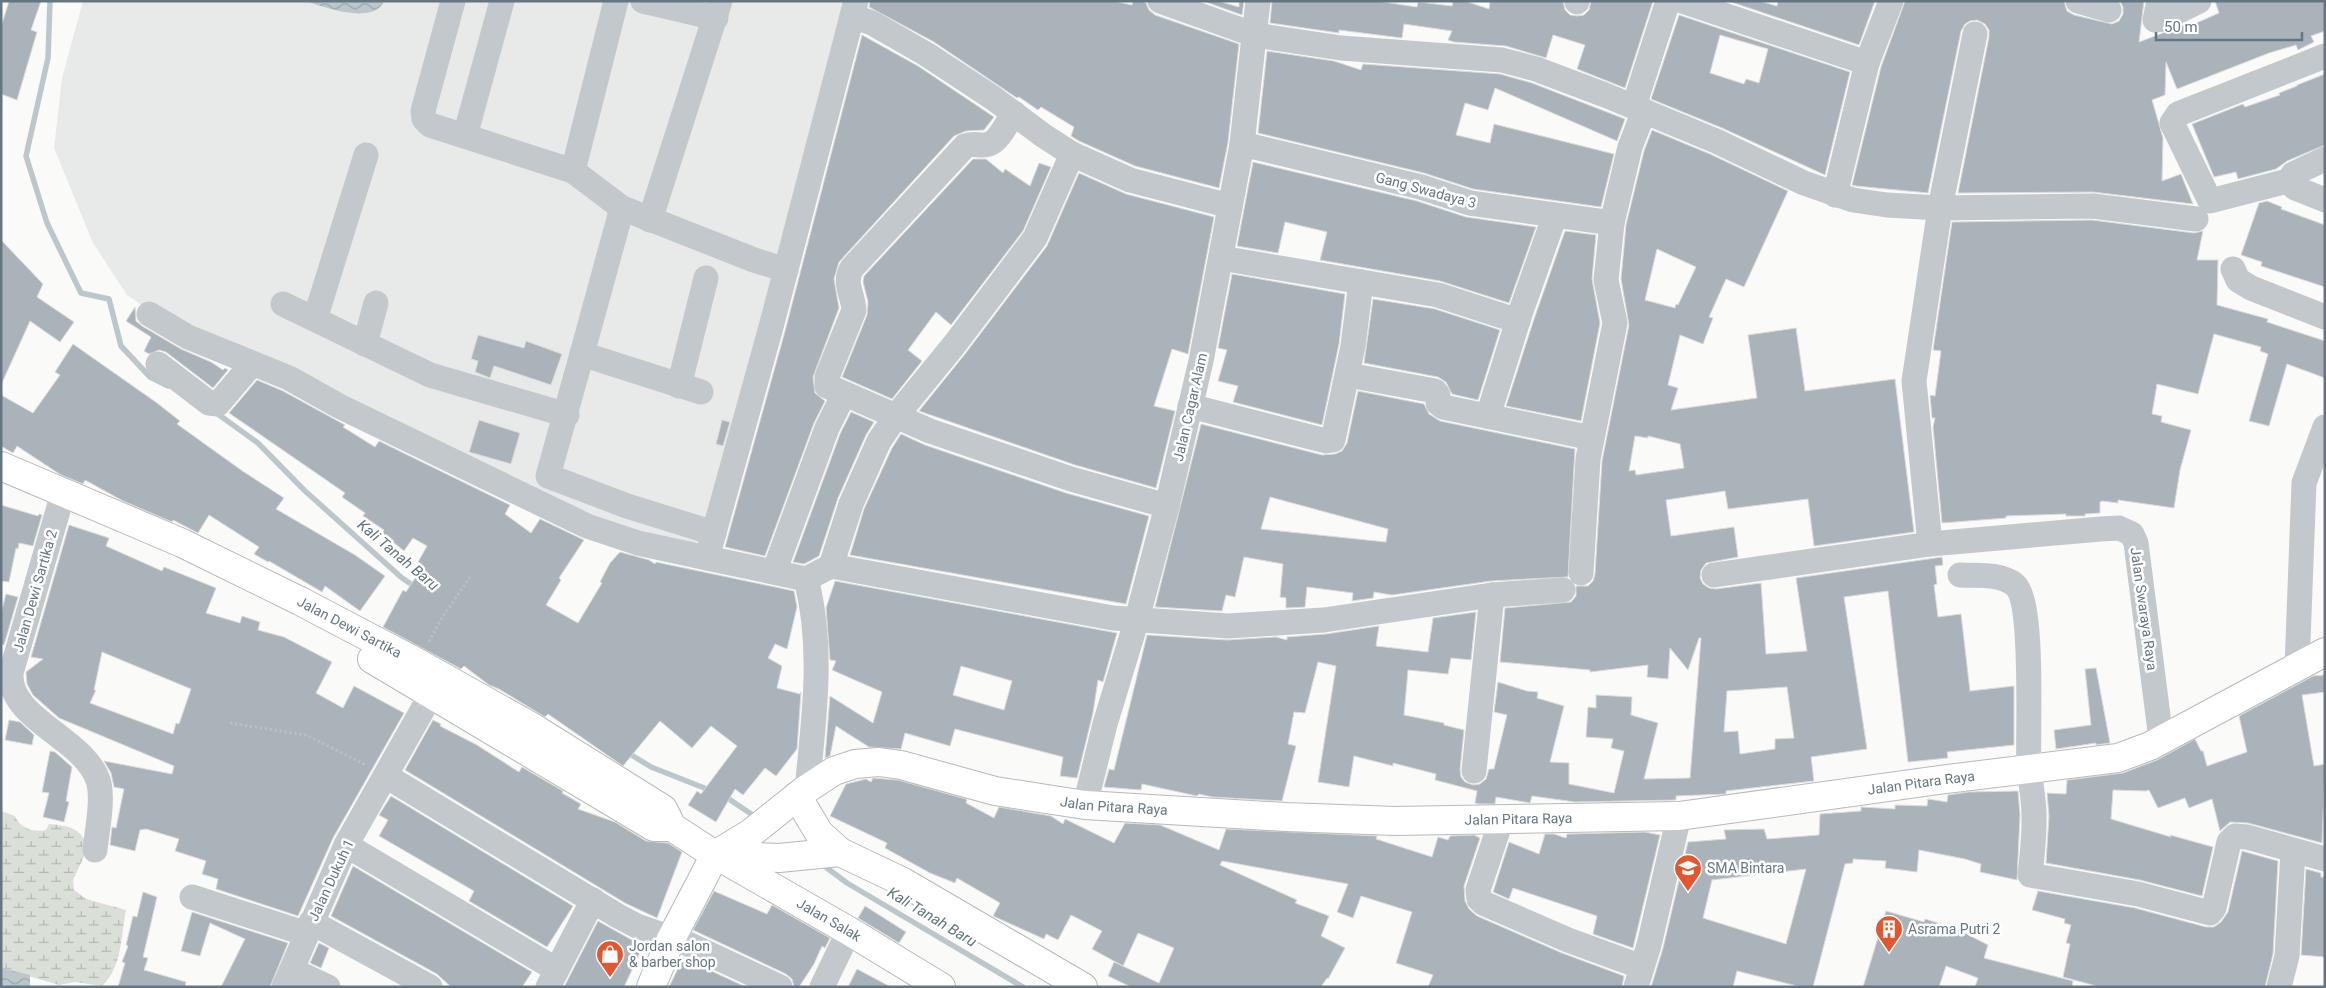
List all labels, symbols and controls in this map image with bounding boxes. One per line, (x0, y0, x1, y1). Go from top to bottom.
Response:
scale bar (2156, 10, 2302, 42)
text: 50 m (2164, 18, 2198, 36)
street label: Gang Swadaya 3 (1374, 169, 1478, 211)
street label: Jalan Cagar Alam (1170, 351, 1210, 463)
water label: Kali Tanah Baru (354, 516, 442, 594)
street label: Jalan Dewi Sartika 2 (10, 528, 60, 654)
street label: Jalan Swaraya Raya (2127, 547, 2161, 671)
street label: Jalan Dewi Sartika (295, 593, 404, 661)
street label: Jalan Pitara Raya (1867, 768, 1976, 798)
street label: Jalan Pitara Raya (1059, 793, 1168, 818)
street label: Jalan Pitara Raya (1464, 810, 1573, 828)
street label: Jalan Dukuh 1 (305, 837, 357, 923)
school or university icon: SMA Bintara (1673, 853, 1703, 892)
place label: SMA Bintara (1707, 860, 1784, 876)
water label: Kali Tanah Baru (884, 883, 980, 951)
street label: Jalan Salak (794, 895, 865, 945)
building icon: Asrama Putri 2 (1874, 914, 1904, 953)
place label: Asrama Putri 2 (1908, 921, 2001, 937)
place label: Jordan salon & barber shop (629, 938, 716, 970)
shop icon: Jordan salon & barber shop (595, 939, 625, 978)

